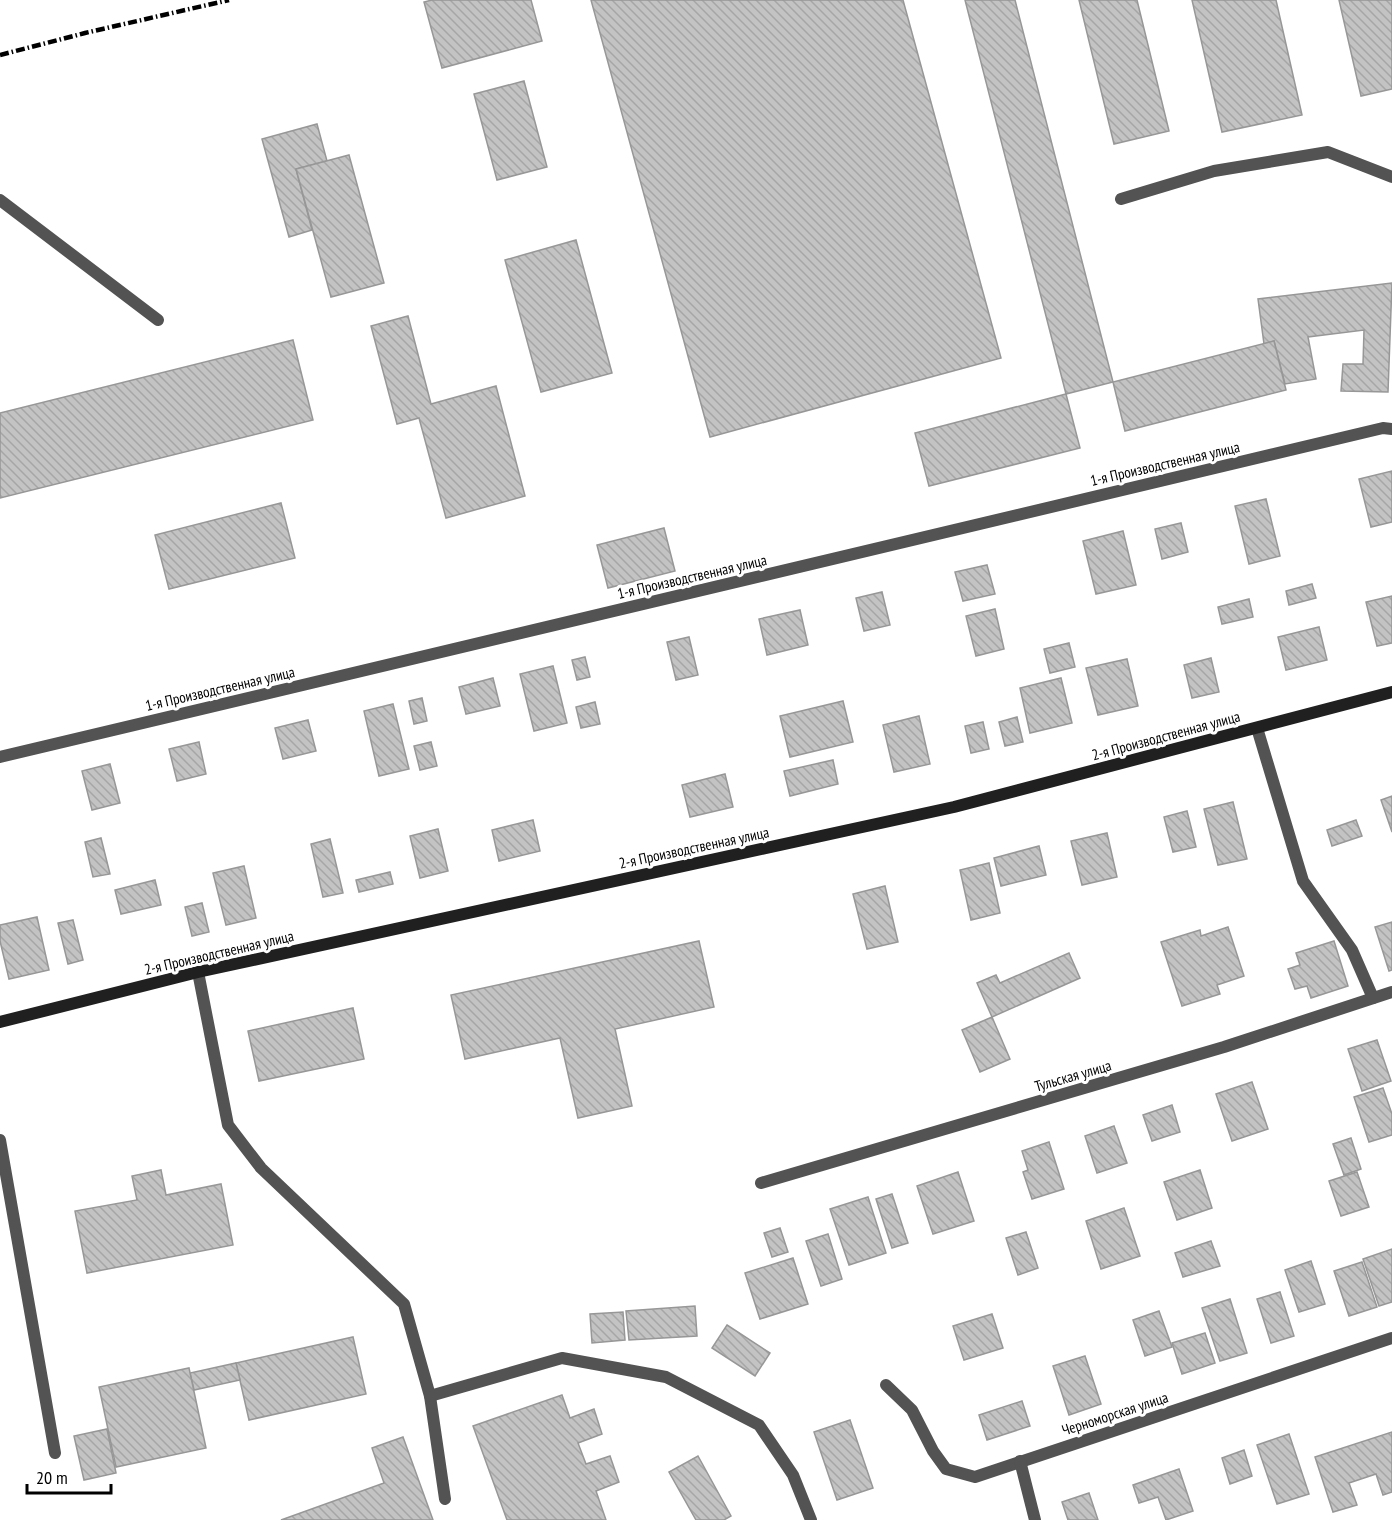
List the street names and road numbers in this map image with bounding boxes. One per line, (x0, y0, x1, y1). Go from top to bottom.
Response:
street label: 1-я Производственная улица (1088, 437, 1242, 490)
street label: 1-я Производственная улица (615, 550, 769, 603)
street label: 1-я Производственная улица (143, 662, 297, 715)
street label: 2-я Производственная улица (1090, 707, 1242, 764)
street label: 2-я Производственная улица (617, 822, 771, 873)
street label: 2-я Производственная улица (142, 926, 296, 979)
street label: Тульская улица (1032, 1055, 1113, 1096)
street label: Черноморская улица (1059, 1387, 1170, 1440)

